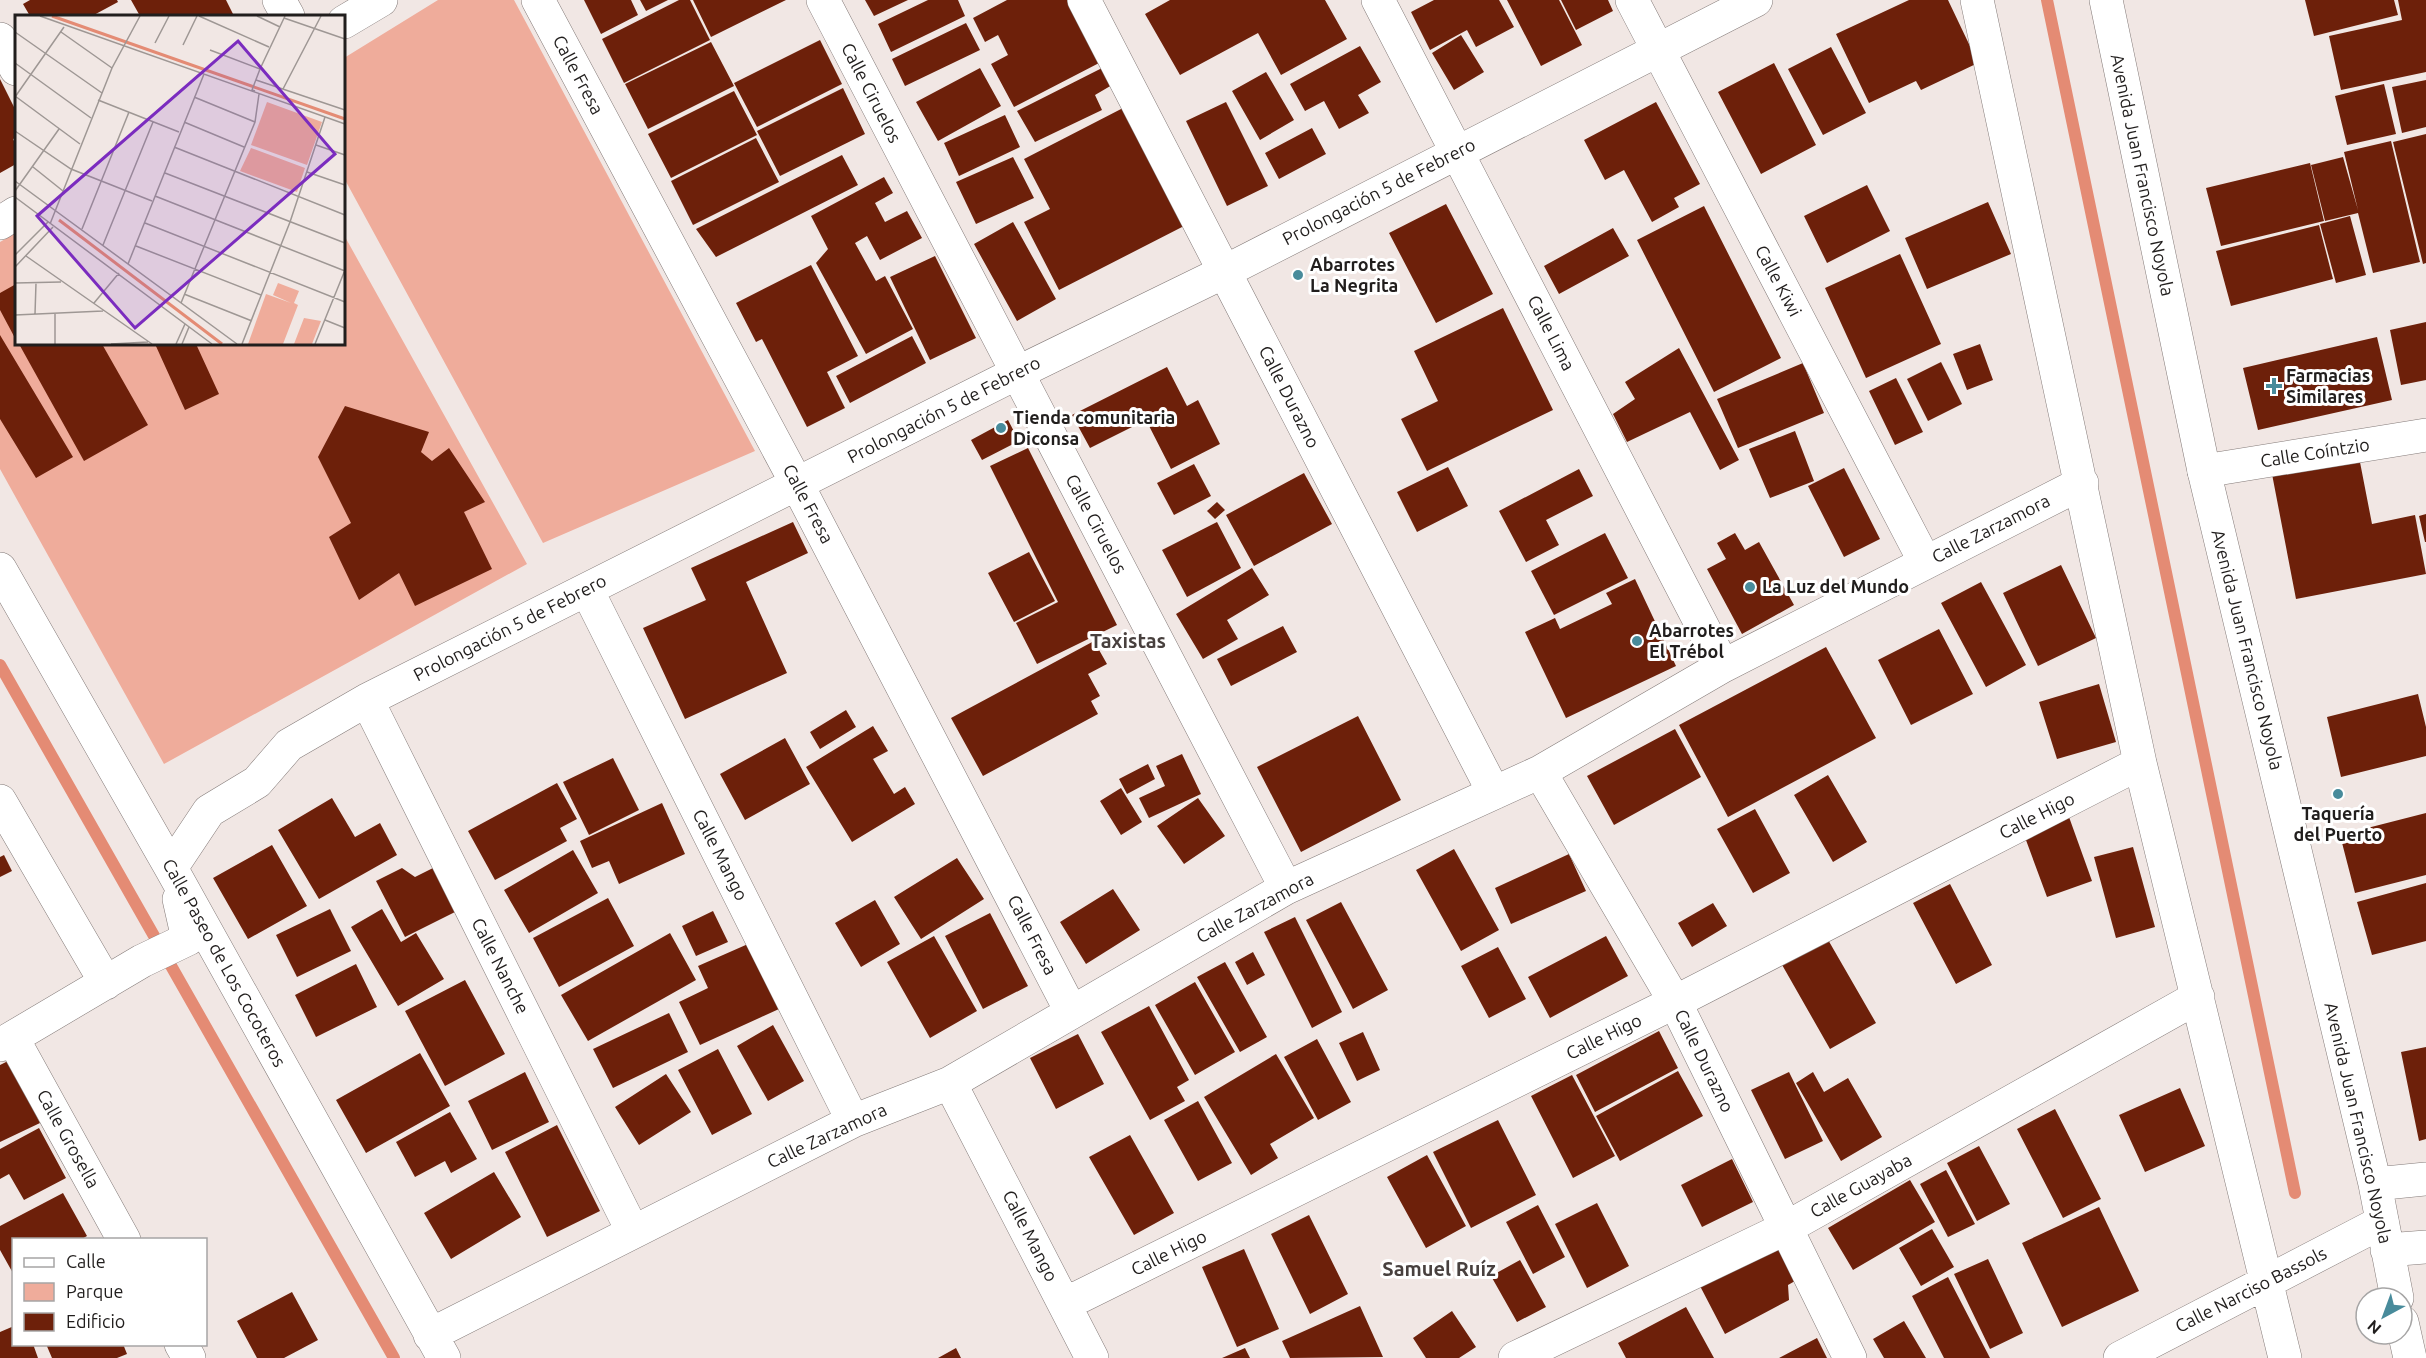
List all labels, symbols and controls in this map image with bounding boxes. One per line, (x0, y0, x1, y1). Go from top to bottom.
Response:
inset map (15, 15, 345, 345)
street label: Calle Fresa (550, 32, 608, 118)
street label: Calle Ciruelos (838, 39, 906, 146)
street label: Avenida Juan Francisco Noyola (2108, 52, 2178, 298)
street label: Prolongación 5 de Febrero (1279, 134, 1478, 249)
street label: Calle Kiwi (1752, 241, 1806, 320)
place label: Abarrotes La Negrita (1310, 254, 1398, 295)
marker: Abarrotes La Negrita (1291, 268, 1305, 282)
street label: Calle Lima (1524, 291, 1579, 374)
street label: Calle Durazno (1256, 342, 1324, 451)
street label: Prolongación 5 de Febrero (844, 352, 1043, 467)
place label: Farmacias Similares (2286, 365, 2370, 406)
marker: Farmacias Similares (2267, 379, 2281, 393)
place label: Tienda comunitaria Diconsa (1013, 407, 1175, 448)
marker: Tienda comunitaria Diconsa (994, 421, 1008, 435)
street label: Calle Coíntzio (2259, 434, 2371, 471)
street label: Calle Fresa (780, 461, 838, 547)
street label: Calle Ciruelos (1062, 471, 1131, 577)
street label: Calle Zarzamora (1928, 490, 2053, 566)
street label: Avenida Juan Francisco Noyola (2208, 527, 2288, 772)
street label: Prolongación 5 de Febrero (410, 570, 609, 685)
place label: La Luz del Mundo (1762, 576, 1909, 596)
marker: La Luz del Mundo (1743, 580, 1757, 594)
place label: Abarrotes El Trébol (1649, 620, 1734, 661)
district label: Taxistas (1090, 629, 1166, 652)
marker: Abarrotes El Trébol (1630, 634, 1644, 648)
marker: Taquería del Puerto (2331, 787, 2345, 801)
street label: Calle Higo (1996, 788, 2077, 843)
place label: Taquería del Puerto (2294, 803, 2382, 844)
street label: Calle Mango (689, 806, 752, 904)
street label: Calle Paseo de Los Cocoteros (159, 855, 291, 1070)
street label: Calle Zarzamora (1193, 868, 1316, 946)
street label: Calle Fresa (1004, 891, 1061, 978)
street label: Calle Nanche (468, 914, 534, 1017)
street label: Avenida Juan Francisco Noyola (2321, 1000, 2397, 1245)
street label: Calle Durazno (1671, 1006, 1738, 1115)
street label: Calle Higo (1563, 1009, 1645, 1063)
street label: Calle Grosella (34, 1086, 104, 1191)
street label: Calle Zarzamora (764, 1099, 890, 1172)
street label: Calle Guayaba (1806, 1149, 1915, 1221)
street label: Calle Mango (999, 1187, 1062, 1285)
street label: Calle Higo (1128, 1225, 1210, 1279)
legend (12, 1238, 207, 1346)
street label: Calle Narciso Bassols (2171, 1242, 2330, 1336)
text: Calle (66, 1251, 106, 1271)
district label: Samuel Ruíz (1382, 1257, 1496, 1280)
text: Parque (66, 1281, 123, 1301)
north arrow (2354, 1286, 2414, 1346)
text: Edificio (66, 1311, 125, 1331)
text: N (2364, 1317, 2385, 1338)

